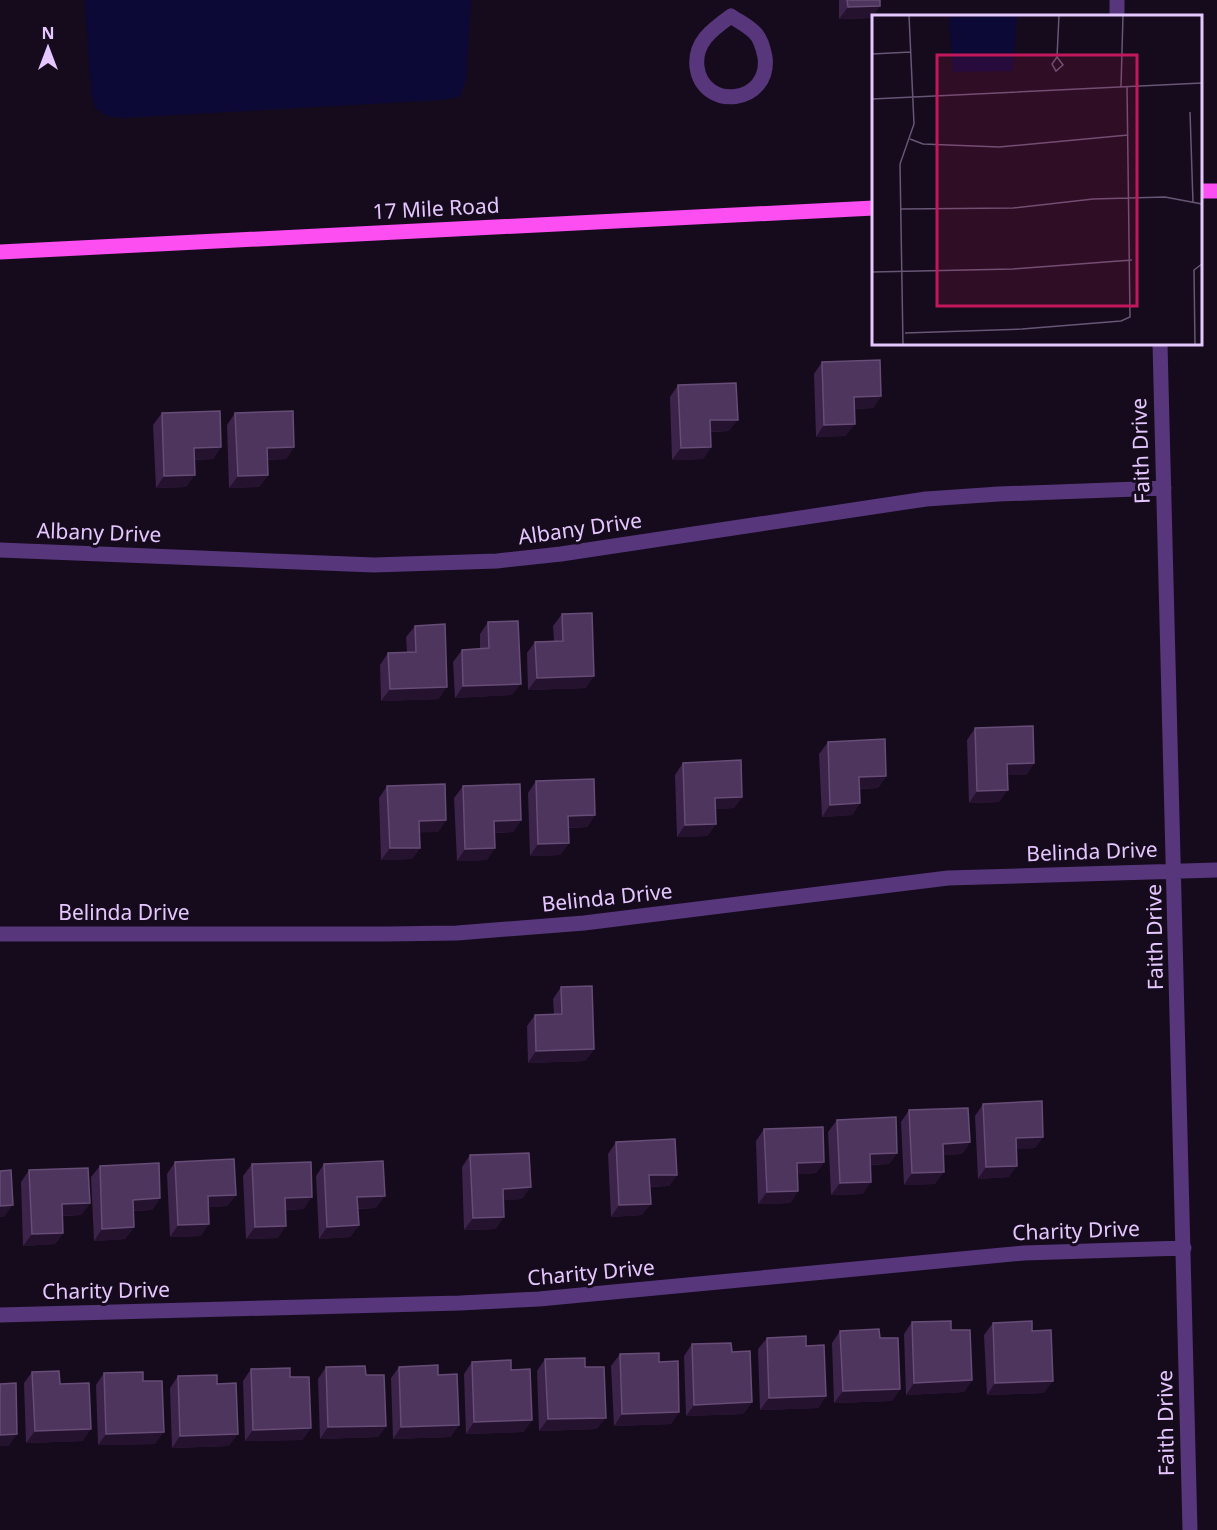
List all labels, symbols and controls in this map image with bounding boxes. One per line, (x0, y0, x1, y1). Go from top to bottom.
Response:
inset map (872, 15, 1202, 345)
north arrow (18, 18, 78, 78)
text: N (41, 22, 55, 44)
street label: 17 Mile Road (372, 191, 500, 225)
street label: Faith Drive (1124, 398, 1156, 505)
street label: Albany Drive (516, 505, 644, 551)
street label: Albany Drive (36, 516, 162, 548)
street label: Belinda Drive (1026, 835, 1158, 867)
street label: Belinda Drive (540, 876, 674, 918)
street label: Faith Drive (1139, 884, 1169, 990)
street label: Belinda Drive (58, 898, 190, 926)
street label: Charity Drive (1012, 1214, 1140, 1246)
street label: Charity Drive (526, 1252, 656, 1292)
street label: Charity Drive (42, 1275, 170, 1305)
street label: Faith Drive (1150, 1370, 1180, 1476)

